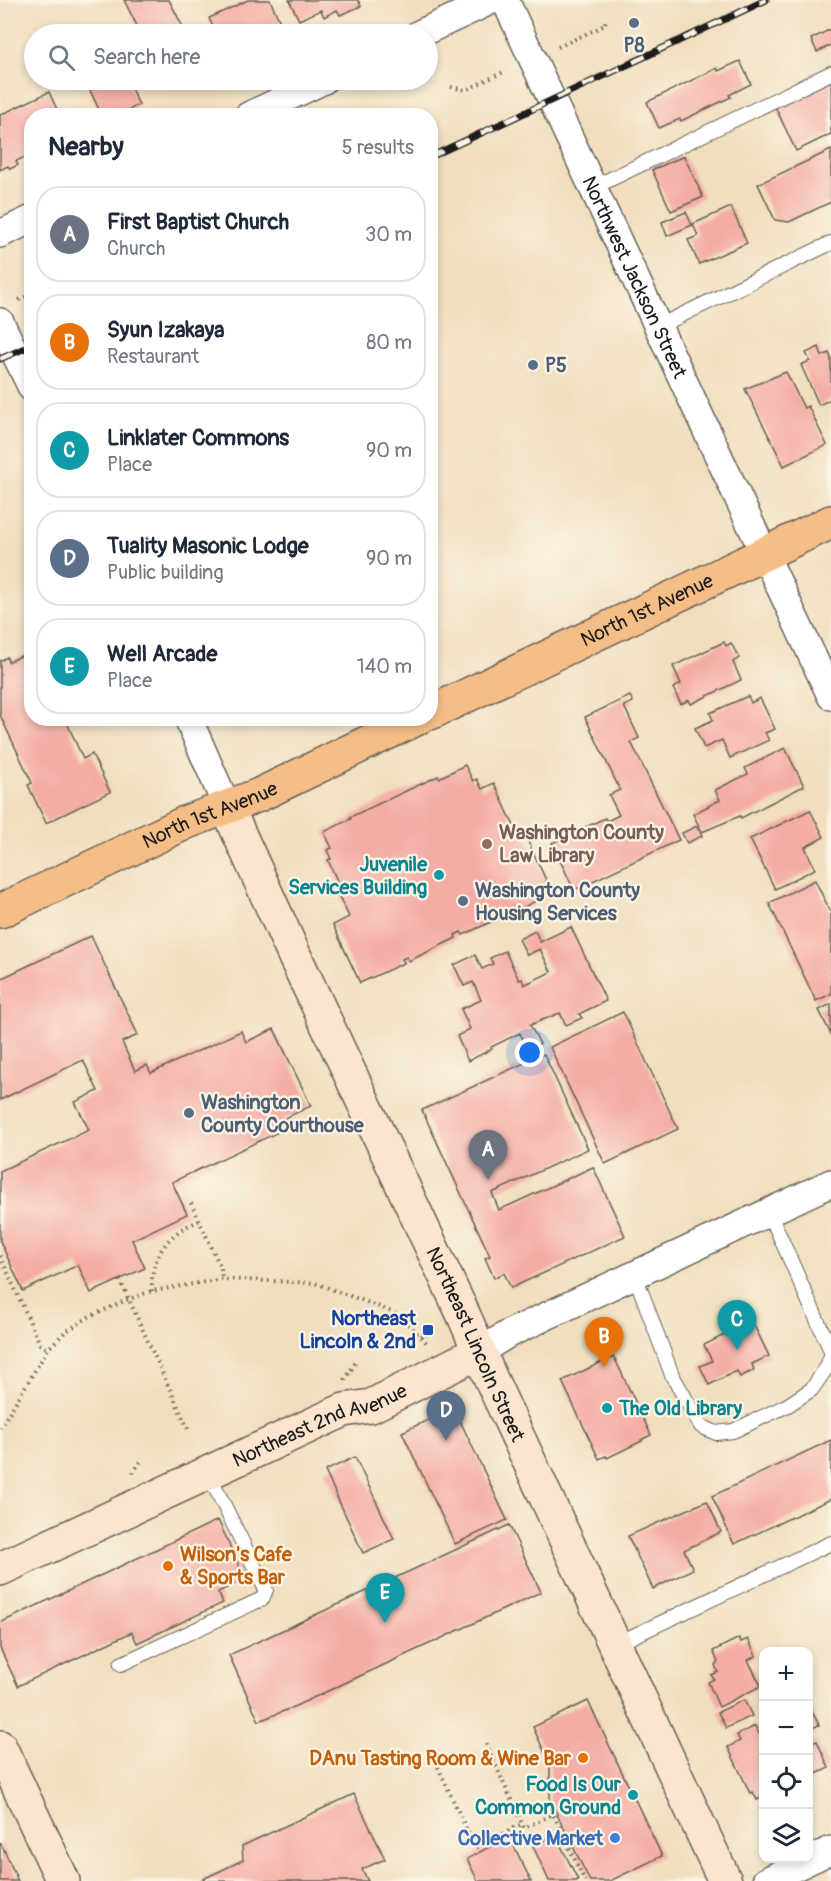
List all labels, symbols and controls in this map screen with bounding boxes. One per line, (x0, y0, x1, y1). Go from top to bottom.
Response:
marker: P8 (627, 16, 641, 30)
search box (24, 24, 438, 90)
place label: P8 (623, 33, 645, 58)
icon: search (45, 41, 78, 74)
text: Search here (93, 43, 200, 71)
text: Nearby (48, 131, 124, 163)
text: 5 results (342, 135, 414, 160)
street label: Northwest Jackson Street (577, 172, 693, 383)
text: First Baptist Church (107, 208, 289, 236)
text: A (63, 222, 76, 247)
text: 30 m (365, 222, 412, 247)
text: Church (107, 236, 165, 261)
text: Syun Izakaya (107, 316, 224, 344)
text: B (64, 330, 75, 355)
text: 80 m (366, 330, 412, 355)
text: Restaurant (107, 344, 199, 369)
place label: P5 (545, 353, 567, 378)
marker: P5 (526, 358, 540, 372)
text: Linklater Commons (107, 424, 289, 452)
text: C (63, 438, 76, 463)
text: 90 m (366, 438, 412, 463)
text: Place (107, 452, 152, 477)
text: Tuality Masonic Lodge (107, 532, 309, 560)
text: D (63, 546, 76, 571)
text: 90 m (366, 546, 412, 571)
text: Public building (107, 560, 223, 585)
street label: North 1st Avenue (576, 568, 717, 652)
text: Well Arcade (107, 640, 217, 668)
text: E (64, 654, 75, 679)
text: 140 m (357, 654, 412, 679)
text: Place (107, 668, 152, 693)
street label: North 1st Avenue (138, 775, 282, 854)
place label: Washington County Law Library (499, 820, 664, 868)
marker: Washington County Law Library (480, 837, 494, 851)
place label: Juvenile Services Building (288, 852, 428, 900)
marker: Juvenile Services Building (432, 868, 446, 882)
place label: Washington County Housing Services (475, 878, 640, 926)
marker: Washington County Housing Services (456, 894, 470, 908)
your location (515, 1038, 544, 1067)
place label: Washington County Courthouse (201, 1090, 365, 1138)
marker: Washington County Courthouse (182, 1106, 196, 1120)
pin: A (468, 1130, 508, 1180)
street label: Northeast Lincoln Street (421, 1243, 531, 1446)
pin: C (718, 1300, 756, 1350)
place label: Northeast Lincoln & 2nd (300, 1306, 417, 1354)
pin: B (584, 1318, 624, 1367)
marker: Northeast Lincoln & 2nd (421, 1323, 435, 1337)
street label: Northeast 2nd Avenue (228, 1378, 411, 1472)
pin: D (426, 1392, 466, 1441)
place label: The Old Library (618, 1396, 743, 1421)
marker: The Old Library (600, 1401, 614, 1415)
place label: Wilson's Cafe & Sports Bar (180, 1542, 293, 1590)
marker: Wilson's Cafe & Sports Bar (161, 1559, 175, 1573)
pin: E (366, 1574, 404, 1623)
map controls (759, 1647, 813, 1863)
button: + (759, 1647, 813, 1701)
button: − (759, 1701, 813, 1755)
place label: DAnu Tasting Room & Wine Bar (309, 1746, 572, 1771)
marker: DAnu Tasting Room & Wine Bar (576, 1751, 590, 1765)
button: locate (759, 1755, 813, 1809)
place label: Food Is Our Common Ground (475, 1772, 622, 1820)
marker: Food Is Our Common Ground (626, 1788, 640, 1802)
button: layers (759, 1809, 813, 1863)
place label: Collective Market (458, 1826, 604, 1851)
marker: Collective Market (608, 1831, 622, 1845)

